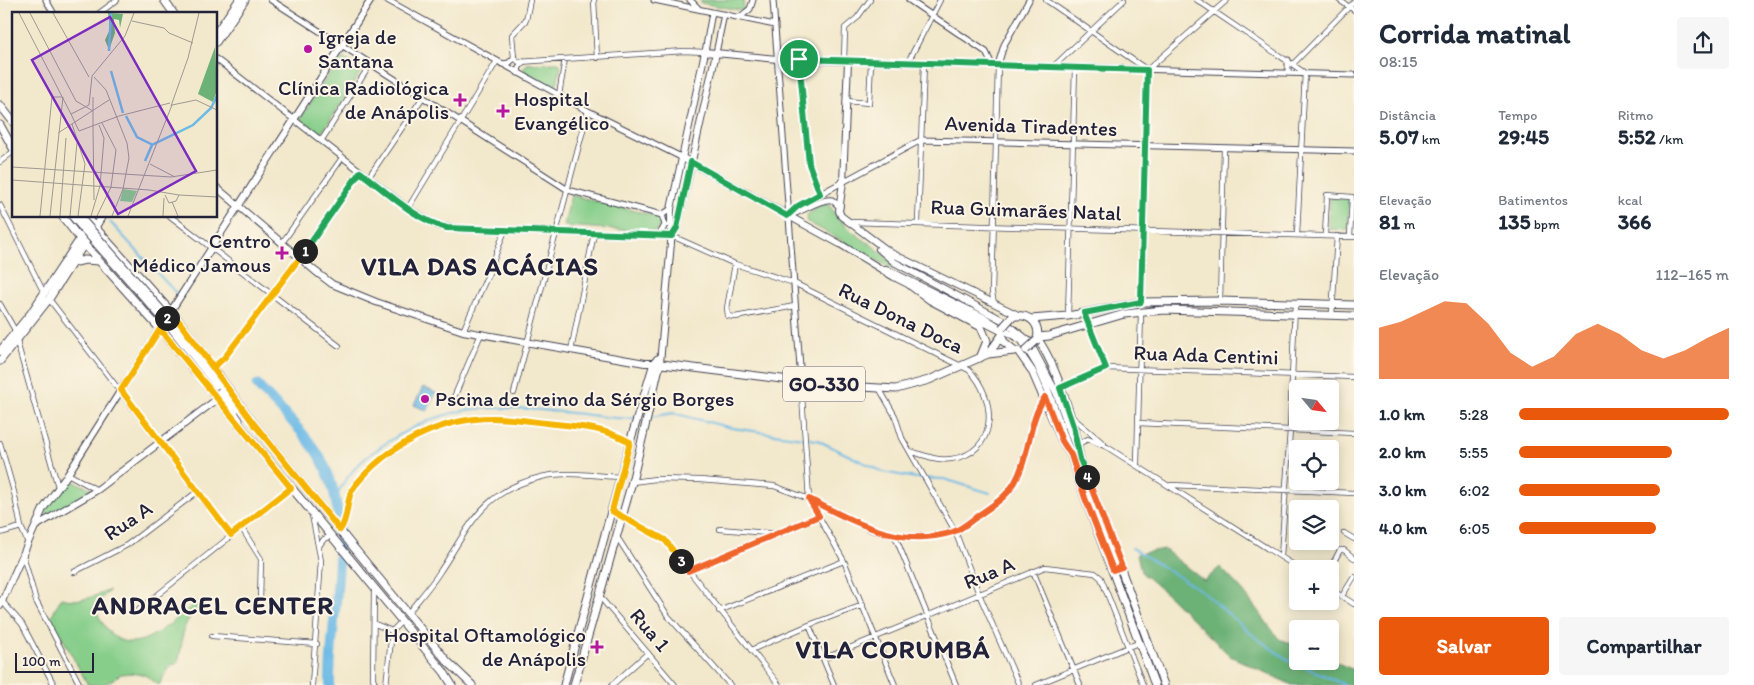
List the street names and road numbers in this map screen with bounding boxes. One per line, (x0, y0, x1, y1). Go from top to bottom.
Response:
street label: Avenida Tiradentes (944, 110, 1118, 141)
street label: Rua Guimarães Natal (930, 194, 1122, 225)
street label: Rua Dona Doca (835, 277, 968, 359)
street label: Rua Ada Centini (1133, 339, 1279, 370)
road number: GO-330 (783, 366, 865, 402)
street label: Rua A (99, 495, 157, 546)
street label: Rua A (960, 551, 1019, 594)
street label: Rua 1 (625, 603, 676, 657)

